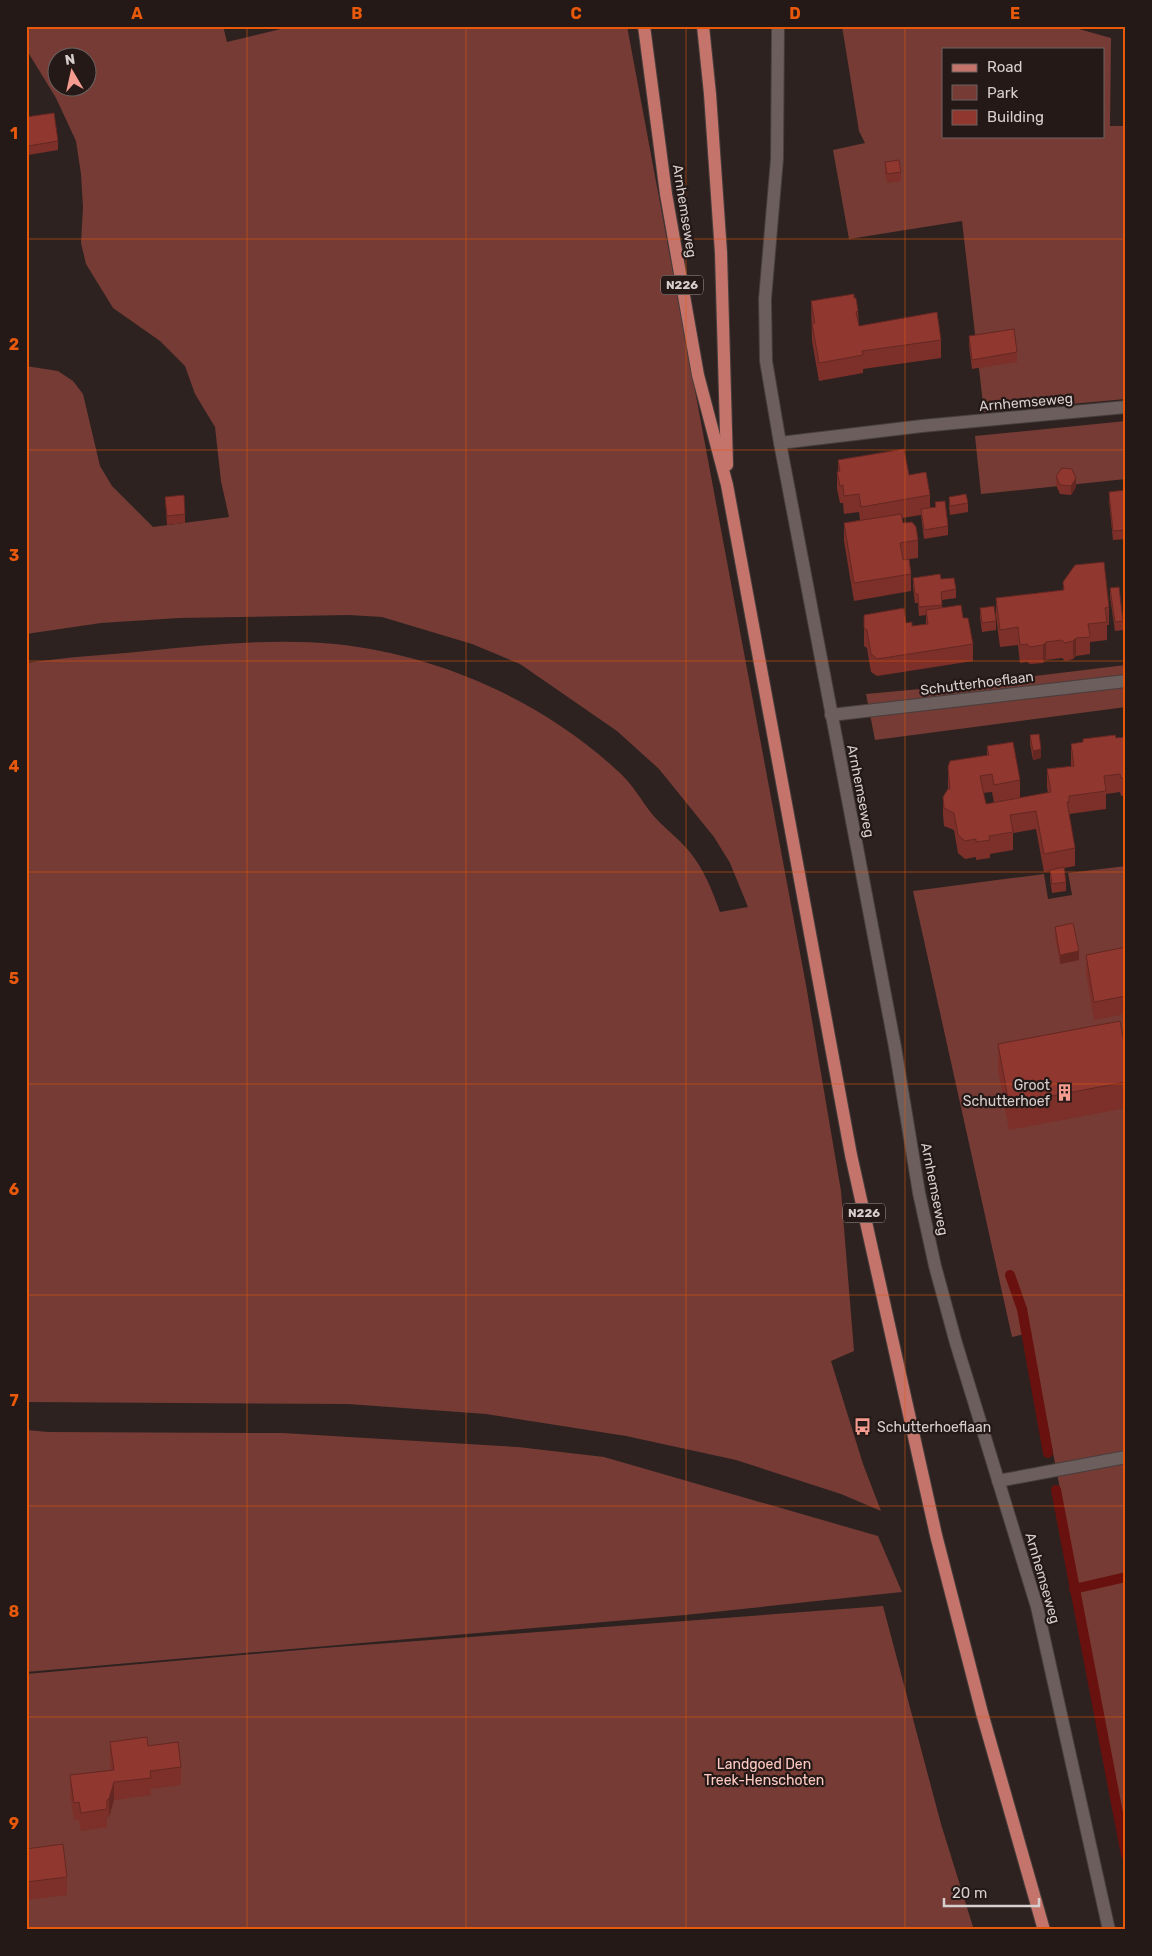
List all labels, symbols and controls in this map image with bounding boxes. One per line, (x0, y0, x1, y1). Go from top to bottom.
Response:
text: A (131, 4, 143, 23)
text: B (351, 4, 363, 23)
text: C (570, 4, 582, 23)
text: D (789, 4, 801, 23)
text: E (1010, 4, 1020, 23)
north arrow (48, 48, 98, 98)
legend (942, 48, 1104, 138)
text: N (64, 50, 76, 69)
text: Road (987, 58, 1023, 76)
text: Park (987, 84, 1018, 102)
text: Building (987, 108, 1044, 126)
text: 1 (10, 124, 18, 143)
street label: Arnhemseweg (669, 163, 700, 259)
road number: N226 (661, 276, 703, 294)
text: 2 (9, 335, 19, 354)
street label: Arnhemseweg (978, 390, 1074, 415)
text: 3 (9, 546, 19, 565)
street label: Schutterhoeflaan (919, 668, 1035, 699)
street label: Arnhemseweg (843, 743, 878, 839)
text: 4 (9, 757, 20, 776)
text: 5 (9, 969, 19, 988)
place label: Groot Schutterhoef (963, 1077, 1051, 1110)
building icon: Groot Schutterhoef (1054, 1083, 1074, 1103)
street label: Arnhemseweg (917, 1141, 952, 1237)
text: 6 (9, 1180, 19, 1199)
road number: N226 (843, 1204, 885, 1222)
text: 7 (9, 1391, 19, 1410)
bus stop icon: Schutterhoeflaan (853, 1417, 873, 1437)
place label: Schutterhoeflaan (877, 1419, 991, 1436)
street label: Arnhemseweg (1021, 1531, 1064, 1626)
text: 8 (9, 1602, 20, 1621)
park label: Landgoed Den Treek-Henschoten (704, 1756, 824, 1789)
text: 9 (9, 1814, 19, 1833)
scale bar (944, 1876, 1040, 1908)
text: 20 m (952, 1884, 987, 1902)

